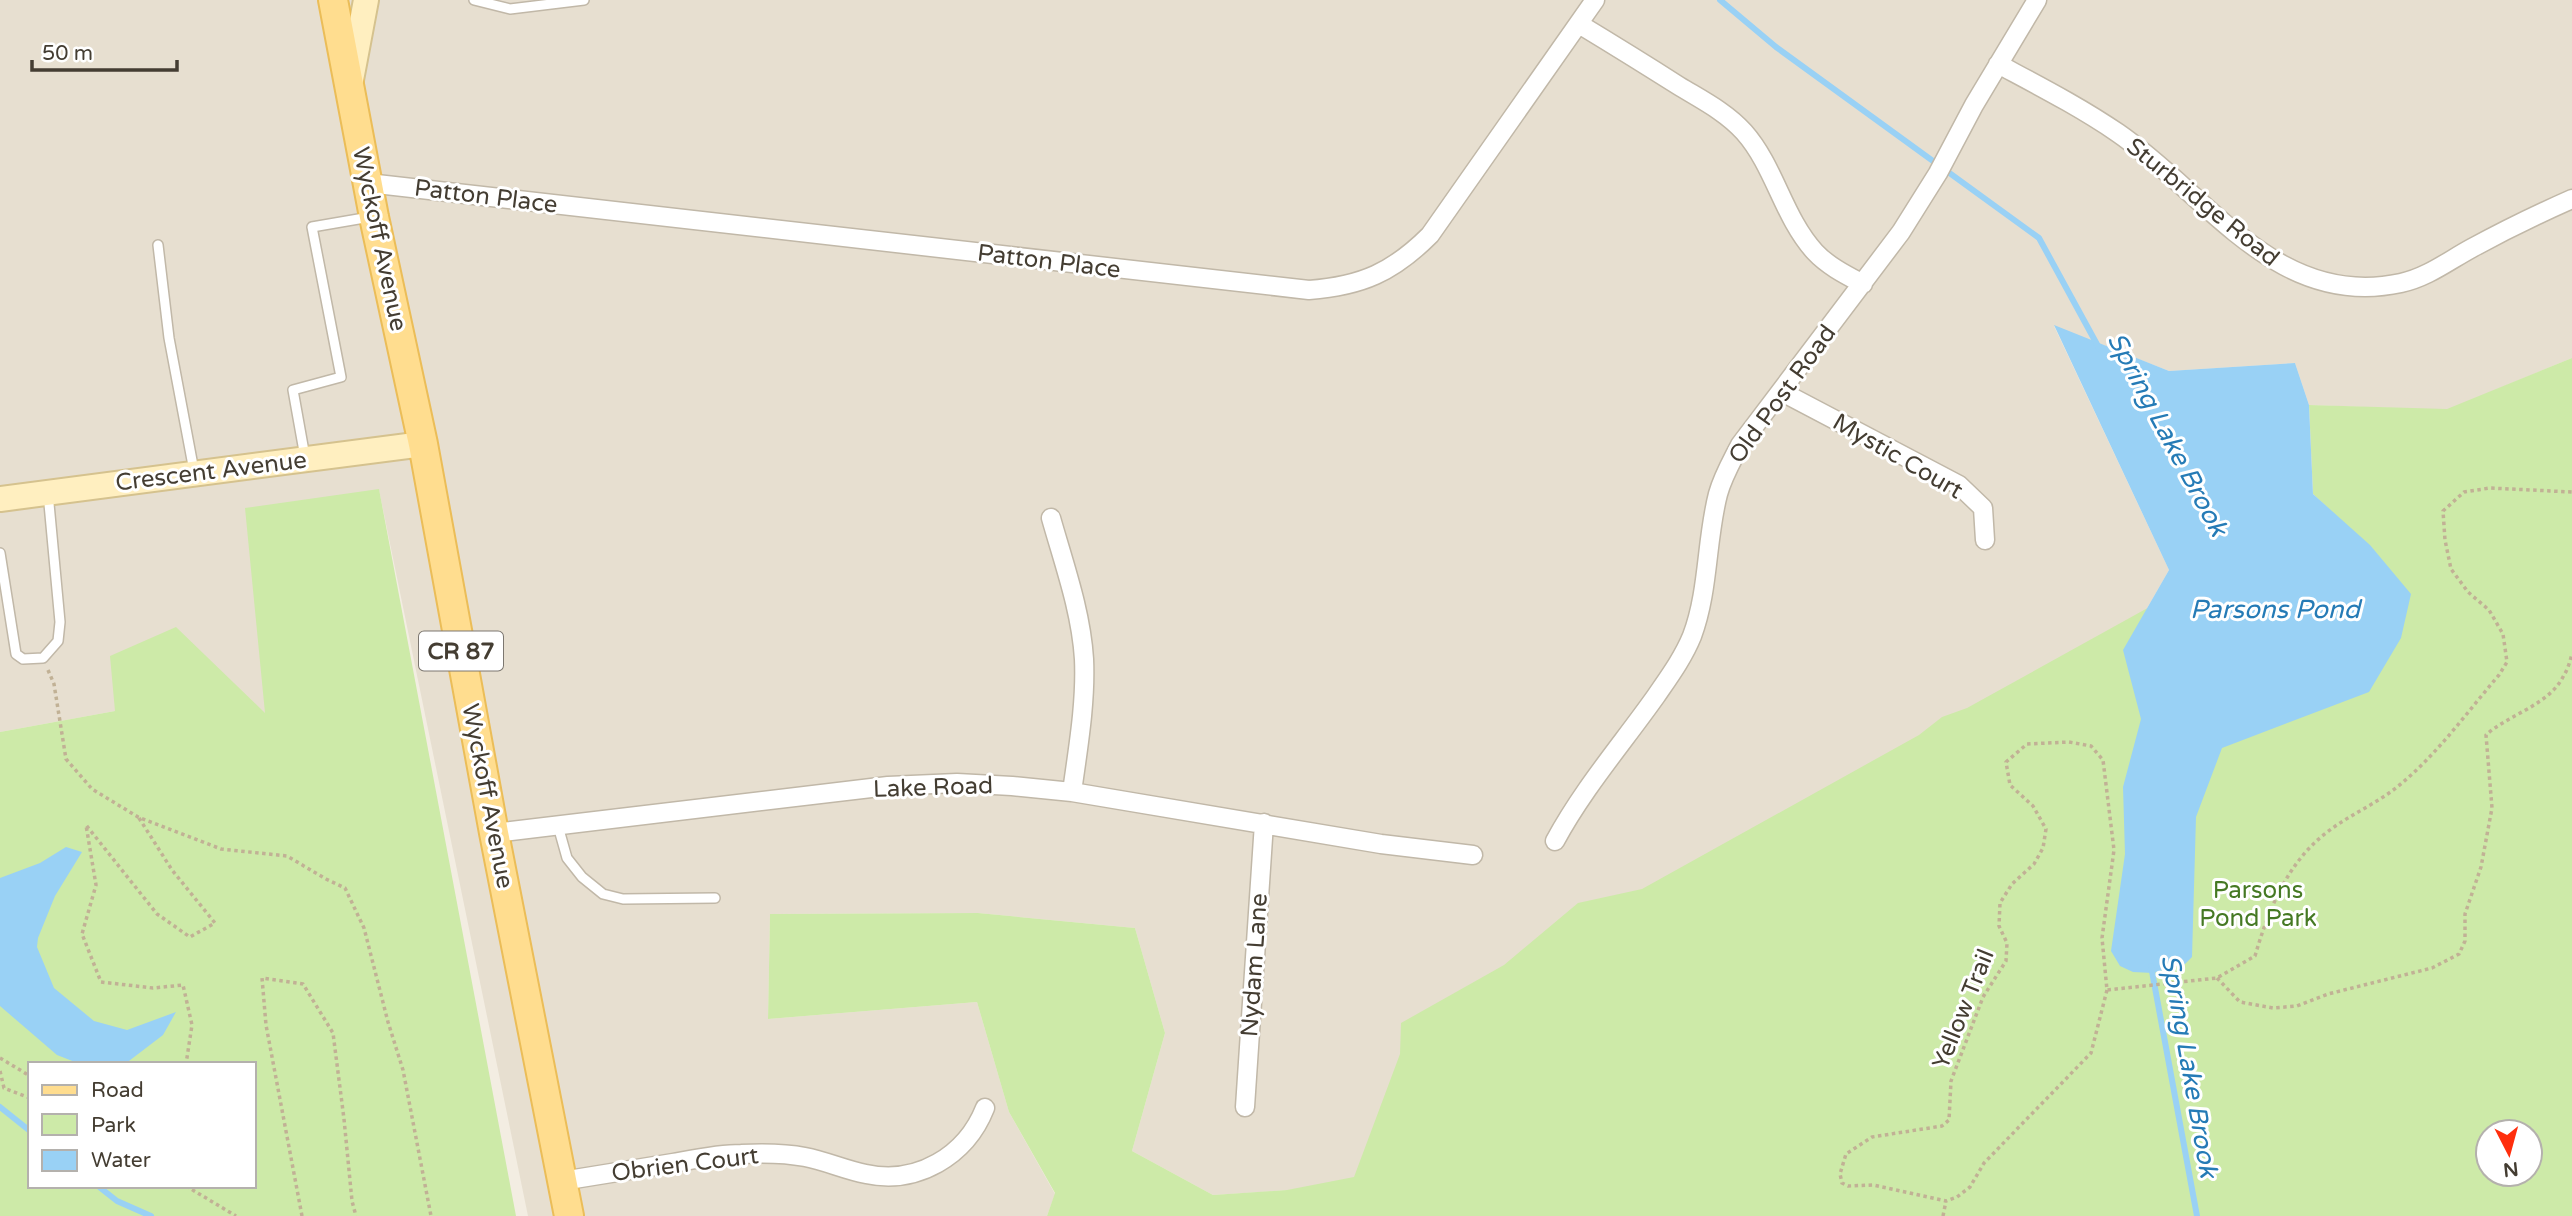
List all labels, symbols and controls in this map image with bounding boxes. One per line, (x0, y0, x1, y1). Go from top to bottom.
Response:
scale bar (32, 28, 177, 72)
text: 50 m (42, 41, 93, 66)
street label: Sturbridge Road (2121, 132, 2285, 273)
street label: Wyckoff Avenue (346, 144, 413, 334)
street label: Patton Place (413, 173, 559, 220)
street label: Patton Place (976, 238, 1122, 285)
street label: Old Post Road (1722, 319, 1842, 469)
water label: Spring Lake Brook (2101, 327, 2235, 543)
street label: Mystic Court (1828, 408, 1968, 505)
street label: Crescent Avenue (114, 445, 308, 498)
water label: Parsons Pond (2190, 594, 2363, 625)
road number: CR 87 (419, 632, 503, 670)
street label: Wyckoff Avenue (455, 701, 520, 891)
street label: Lake Road (872, 771, 994, 804)
park label: Parsons Pond Park (2199, 876, 2317, 933)
street label: Nydam Lane (1235, 892, 1274, 1038)
street label: Yellow Trail (1926, 945, 2001, 1073)
water label: Spring Lake Brook (2155, 952, 2225, 1182)
legend (28, 1062, 256, 1188)
text: Road (91, 1078, 144, 1103)
text: Park (91, 1113, 136, 1138)
north arrow (2474, 1118, 2544, 1188)
street label: Obrien Court (610, 1141, 760, 1188)
text: Water (91, 1148, 151, 1173)
text: N (2502, 1157, 2519, 1181)

